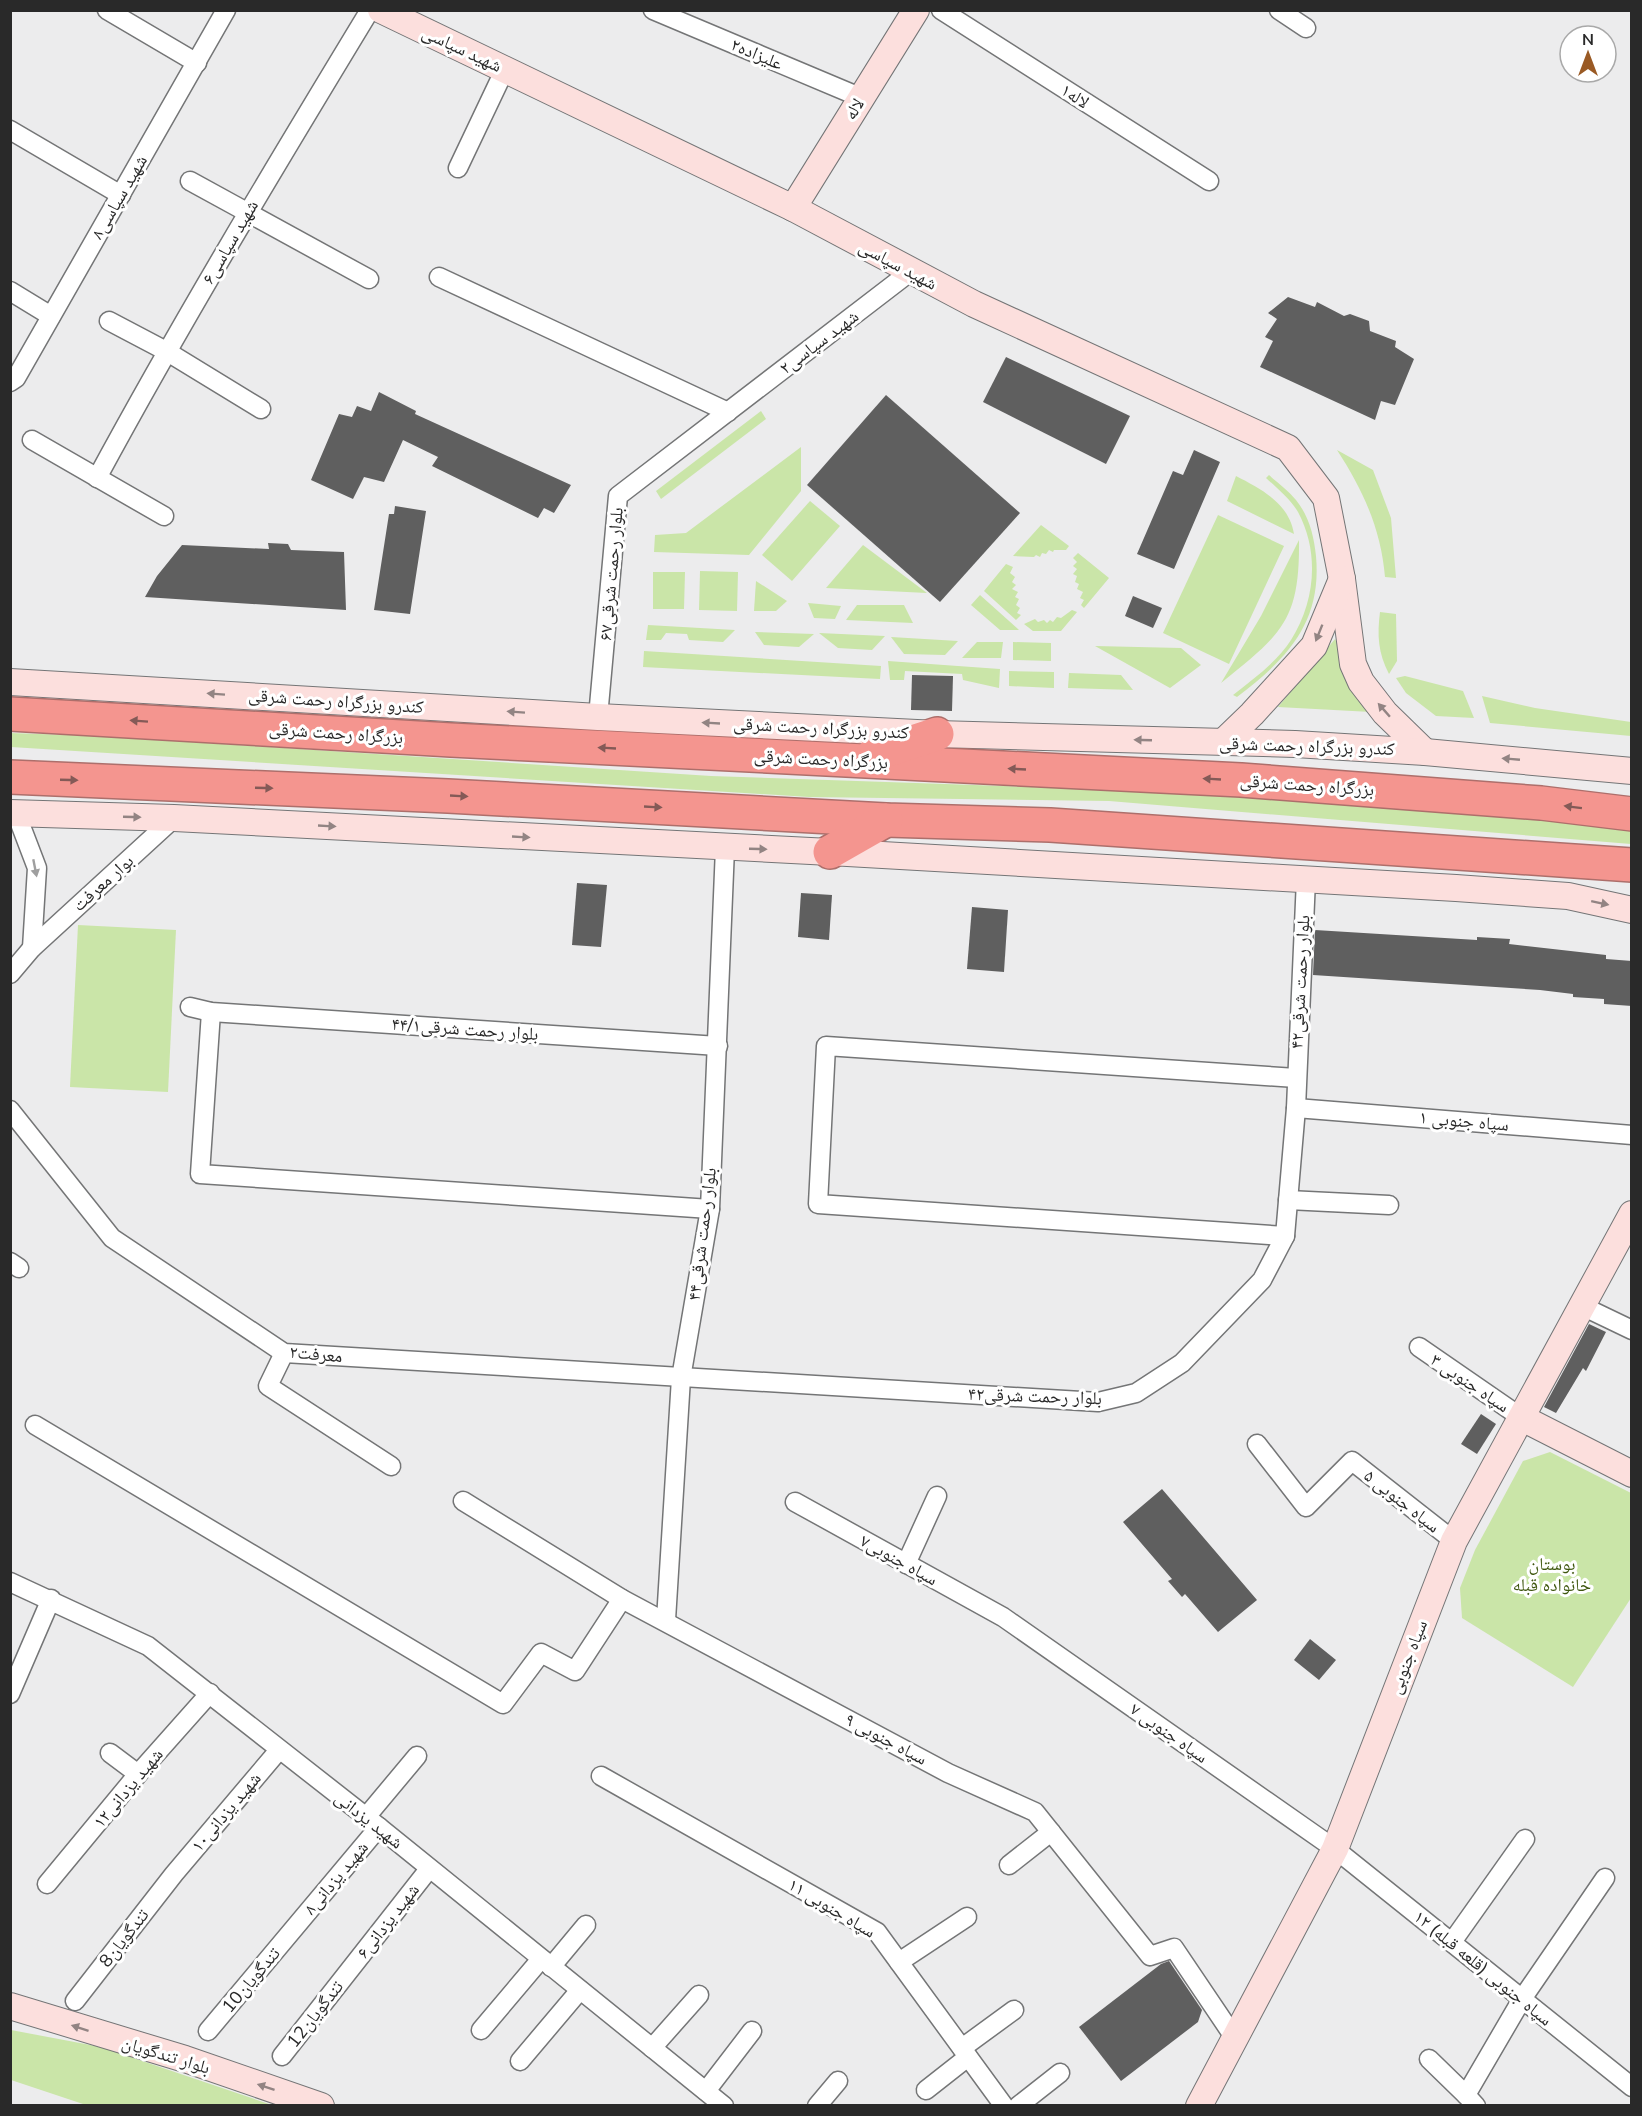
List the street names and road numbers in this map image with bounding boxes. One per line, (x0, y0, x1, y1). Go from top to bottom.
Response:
street label: شهید سپاسی (418, 20, 506, 78)
street label: علیزاده۲ (727, 32, 787, 76)
street label: ۱لاله (1056, 78, 1094, 114)
street label: لاله (838, 94, 870, 124)
street label: شهید سپاسی۸ (85, 150, 153, 244)
street label: شهید سپاسی۶ (196, 195, 264, 289)
street label: شهید سپاسی (855, 234, 941, 296)
street label: شهید سپاسی۲ (774, 304, 864, 380)
street label: بلوار رحمت شرقی۶۷ (593, 506, 629, 642)
street label: کندرو بزرگراه رحمت شرقی (248, 683, 425, 719)
street label: کندرو بزرگراه رحمت شرقی (733, 711, 910, 745)
street label: بزرگراه رحمت شرقی (268, 716, 404, 750)
street label: کندرو بزرگراه رحمت شرقی (1219, 731, 1396, 761)
street label: بزرگراه رحمت شرقی (753, 744, 889, 775)
street label: بزرگراه رحمت شرقی (1239, 768, 1375, 802)
street label: بوار معرفت (67, 849, 139, 917)
street label: بلوار رحمت شرقی۴۲ (1285, 914, 1315, 1050)
street label: بلوار رحمت شرقی۴۴/۱ (391, 1012, 539, 1046)
street label: ۱ سپاه جنوبی (1418, 1105, 1510, 1137)
street label: ۴۴بلوار رحمت شرقی (682, 1166, 722, 1302)
street label: معرفت۲ (288, 1340, 344, 1368)
street label: ۳ سپاه جنوبی (1426, 1348, 1514, 1418)
street label: بلوار رحمت شرقی۴۲ (968, 1382, 1102, 1410)
street label: ۵ سپاه جنوبی (1359, 1464, 1445, 1538)
street label: سپاه جنوبی۷ (856, 1529, 942, 1591)
street label: سپاه جنوبی (1383, 1617, 1433, 1697)
street label: ۷ سپاه جنوبی (1125, 1697, 1213, 1769)
street label: ۹ سپاه جنوبی (841, 1707, 931, 1771)
street label: شهید یزدانی۱۲ (88, 1743, 168, 1833)
street label: شهید یزدانی۱۰ (186, 1767, 266, 1857)
street label: شهید یزدانی (330, 1786, 408, 1854)
street label: شهید یزدانی۸ (298, 1836, 374, 1920)
street label: ۱۱ سپاه جنوبی (784, 1872, 880, 1944)
street label: شهید یزدانی۶ (351, 1879, 425, 1963)
street label: 8تندگویان (94, 1904, 154, 1972)
street label: ۱۲ سپاه جنوبی (قلعه قبله) (1409, 1905, 1557, 2031)
street label: 10تندگویان (216, 1942, 286, 2018)
street label: 12تندگویان (281, 1976, 349, 2052)
street label: بلوار تندگویان (119, 2030, 213, 2080)

